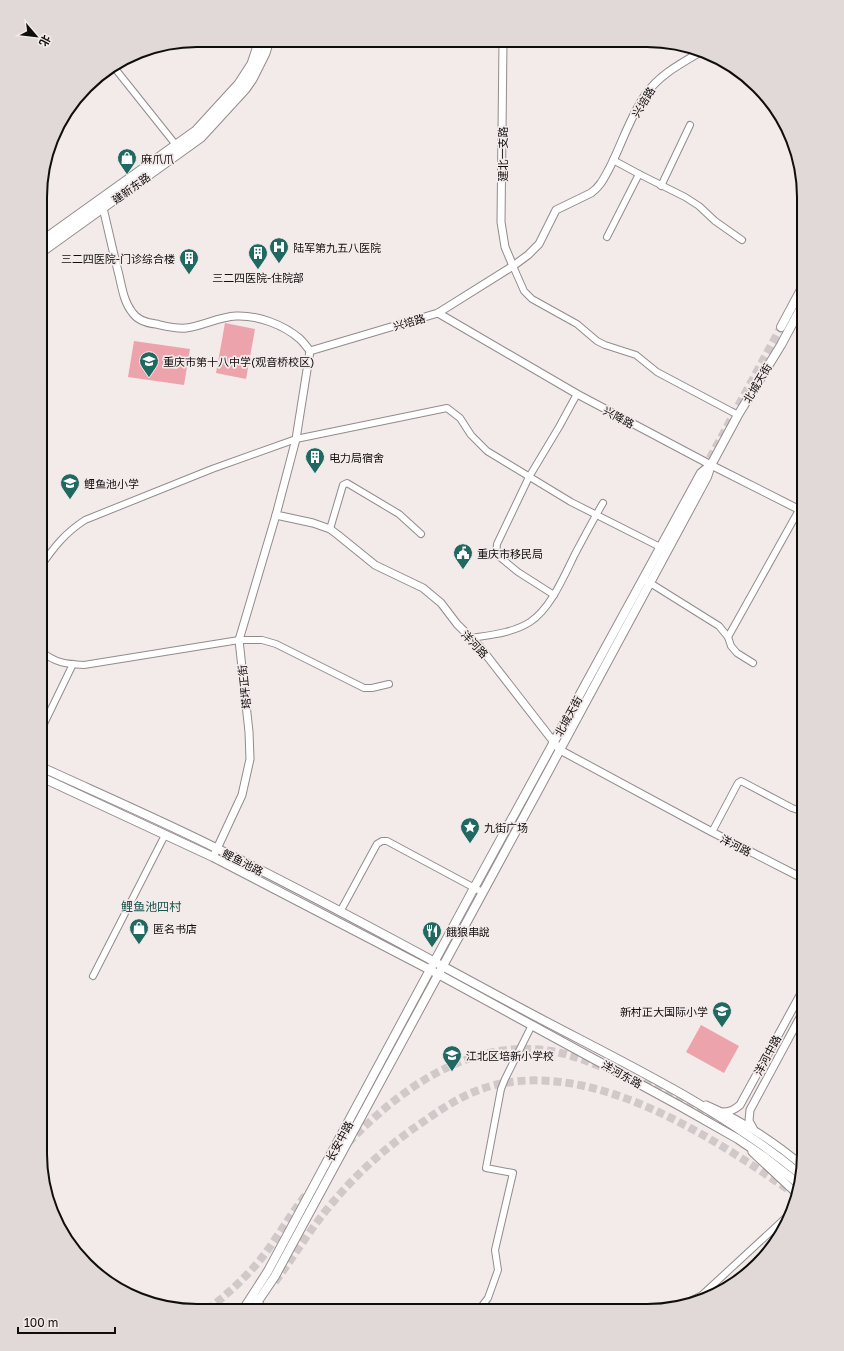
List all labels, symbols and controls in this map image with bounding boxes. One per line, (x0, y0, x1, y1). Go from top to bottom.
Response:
north arrow (16, 16, 56, 56)
text: 北 (37, 33, 54, 49)
street label: 兴培路 (629, 85, 657, 119)
street label: 建北一支路 (496, 127, 509, 182)
shop icon: 麻爪爪 (116, 147, 138, 175)
place label: 麻爪爪 (141, 152, 174, 165)
street label: 建新东路 (109, 170, 153, 206)
hospital icon: 陆军第九五八医院 (268, 236, 290, 264)
place label: 陆军第九五八医院 (293, 241, 381, 254)
building icon: 三二四医院-住院部 (247, 242, 269, 270)
building icon: 三二四医院-门诊综合楼 (178, 247, 200, 275)
place label: 三二四医院-门诊综合楼 (61, 252, 175, 265)
place label: 三二四医院-住院部 (212, 271, 304, 284)
street label: 兴培路 (391, 311, 427, 333)
school or university icon: 重庆市第十八中学(观音桥校区) (138, 350, 160, 378)
place label: 重庆市第十八中学(观音桥校区) (163, 355, 314, 368)
street label: 北城天街 (740, 361, 774, 405)
street label: 兴降路 (601, 404, 637, 430)
building icon: 电力局宿舍 (304, 446, 326, 474)
place label: 电力局宿舍 (329, 451, 384, 464)
school or university icon: 鲤鱼池小学 (59, 472, 81, 500)
place label: 鲤鱼池小学 (84, 477, 139, 490)
public building icon: 重庆市移民局 (452, 542, 474, 570)
place label: 重庆市移民局 (477, 547, 543, 560)
street label: 洋河路 (459, 627, 491, 661)
street label: 塔坪正街 (235, 664, 253, 710)
street label: 北城天街 (552, 694, 584, 738)
place icon: 九街广场 (459, 816, 481, 844)
place label: 九街广场 (484, 821, 528, 834)
street label: 洋河路 (718, 832, 754, 858)
street label: 鲤鱼池路 (220, 846, 266, 878)
district label: 鲤鱼池四村 (121, 899, 182, 914)
shop icon: 匿名书店 (128, 917, 150, 945)
restaurant icon: 餓狼串說 (421, 920, 443, 948)
place label: 匿名书店 (153, 922, 197, 935)
place label: 餓狼串說 (446, 925, 490, 938)
school or university icon: 新村正大国际小学 (711, 1000, 733, 1028)
place label: 新村正大国际小学 (620, 1005, 708, 1018)
street label: 洋河中路 (751, 1033, 783, 1077)
school or university icon: 江北区培新小学校 (441, 1044, 463, 1072)
place label: 江北区培新小学校 (466, 1049, 554, 1062)
street label: 洋河东路 (600, 1058, 644, 1090)
street label: 长安中路 (323, 1119, 355, 1163)
scale bar (18, 1309, 115, 1335)
text: 100 m (24, 1315, 58, 1330)

